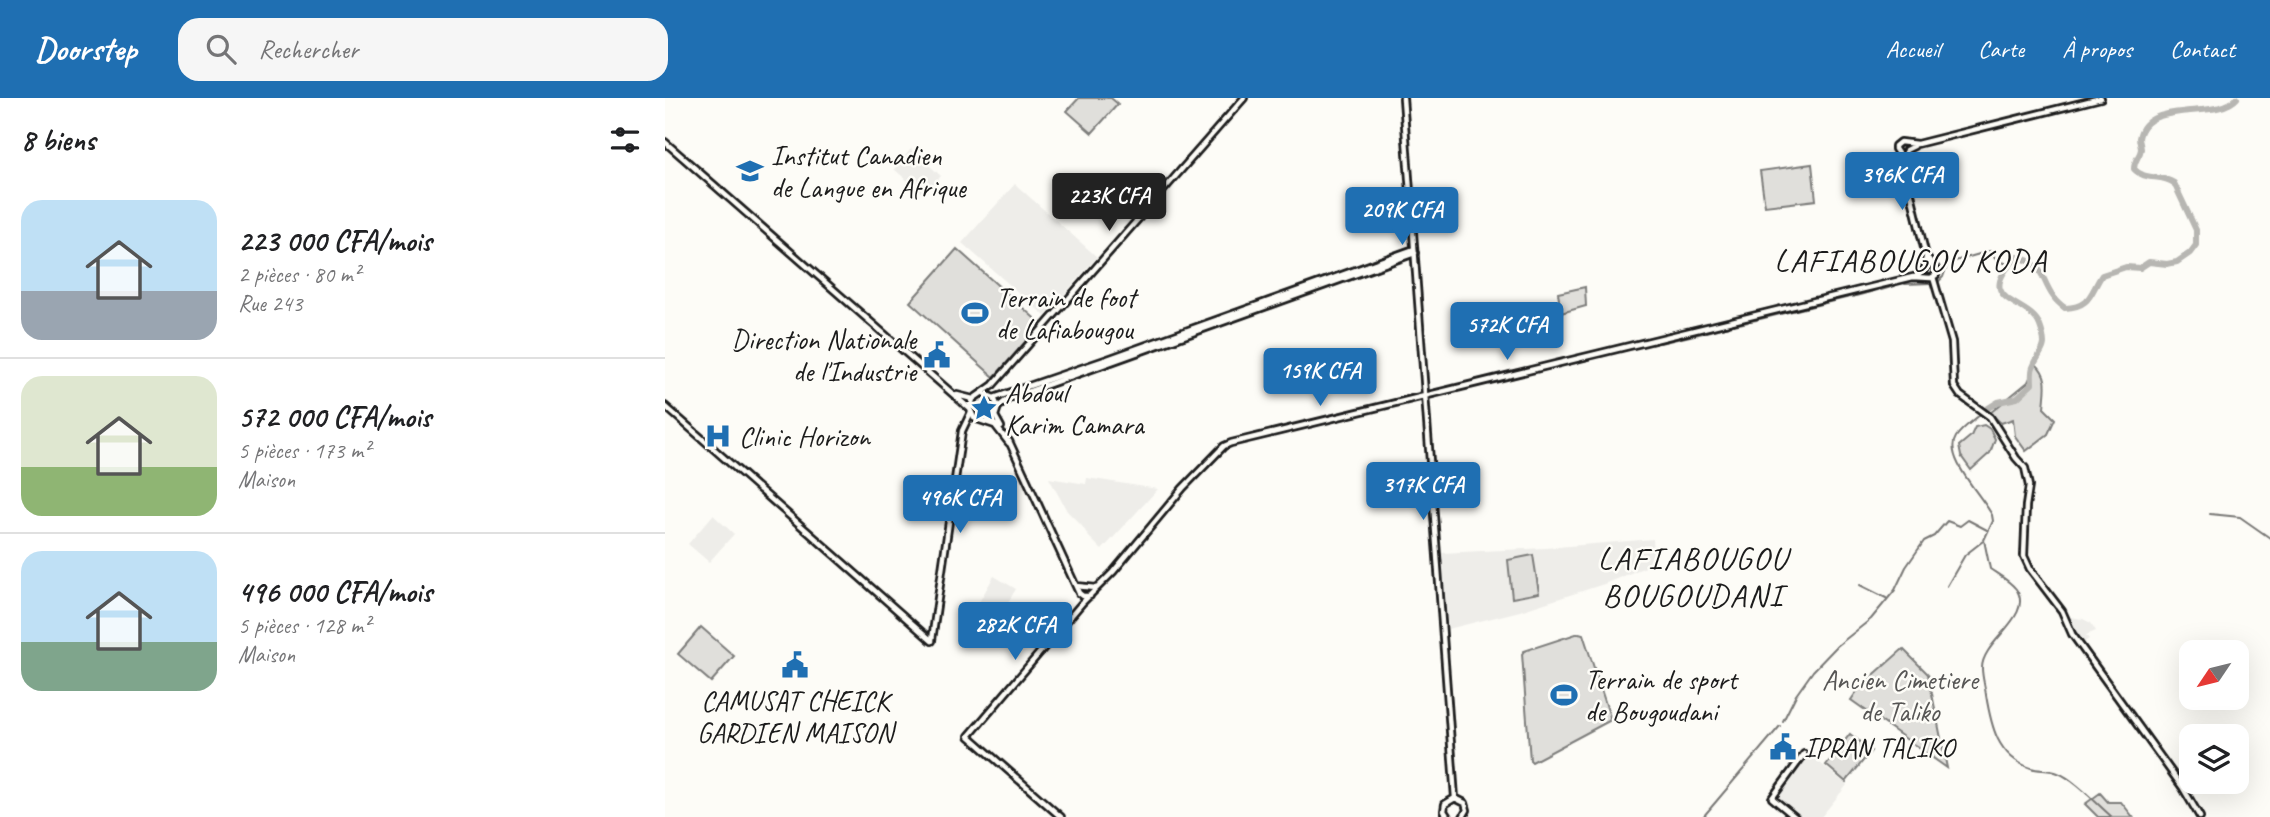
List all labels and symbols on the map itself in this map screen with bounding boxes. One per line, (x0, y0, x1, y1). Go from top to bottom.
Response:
place label: Institut Canadien de Langue en Afrique (771, 138, 967, 205)
pin: 396K CFA (1830, 152, 1974, 212)
school or university icon: Institut Canadien de Langue en Afrique (735, 156, 765, 186)
pin: 223K CFA (1037, 174, 1181, 233)
pin: 209K CFA (1330, 188, 1474, 247)
district label: LAFIABOUGOU KODA (1774, 240, 2048, 281)
place label: Terrain de foot de Lafiabougou (996, 280, 1139, 347)
sports icon: Terrain de foot de Lafiabougou (960, 298, 990, 328)
pin: 572K CFA (1435, 302, 1579, 362)
place label: Direction Nationale de l'Industrie (731, 322, 918, 389)
public building icon: Direction Nationale de l'Industrie (922, 340, 952, 370)
pin: 159K CFA (1248, 348, 1392, 408)
place label: Abdoul Karim Camara (1005, 375, 1145, 442)
place icon: Abdoul Karim Camara (969, 393, 999, 423)
place label: Clinic Horizon (739, 419, 871, 454)
hospital icon: Clinic Horizon (703, 421, 733, 451)
pin: 317K CFA (1351, 462, 1495, 522)
pin: 496K CFA (888, 476, 1032, 535)
district label: LAFIABOUGOU BOUGOUDANI (1598, 538, 1792, 616)
pin: 282K CFA (943, 602, 1087, 662)
north arrow (2179, 640, 2249, 710)
public building icon: CAMUSAT CHEICK GARDIEN MAISON (780, 650, 810, 680)
place label: Terrain de sport de Bougoudani (1585, 662, 1739, 729)
park label: Ancien Cimetiere de Taliko (1822, 662, 1980, 729)
sports icon: Terrain de sport de Bougoudani (1549, 680, 1579, 710)
place label: CAMUSAT CHEICK GARDIEN MAISON (697, 683, 897, 750)
place label: IPRAN TALIKO (1804, 730, 1957, 765)
public building icon: IPRAN TALIKO (1768, 732, 1798, 762)

